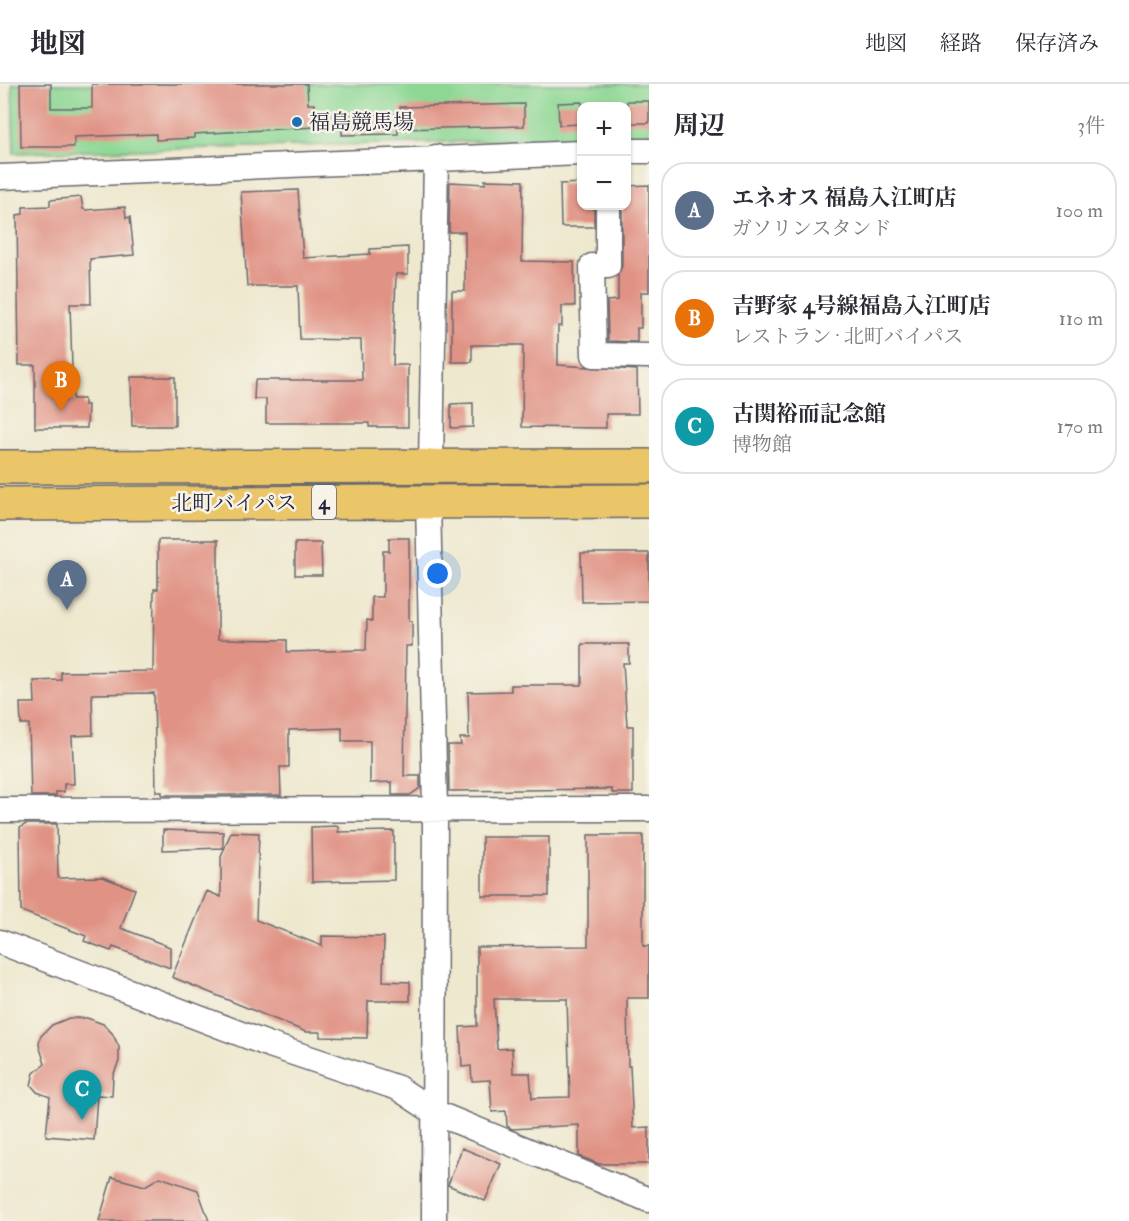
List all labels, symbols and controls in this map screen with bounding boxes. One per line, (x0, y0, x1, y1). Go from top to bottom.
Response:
text: 地図 (30, 27, 86, 62)
text: 地図 (865, 30, 907, 57)
text: 経路 (940, 30, 982, 57)
text: 保存済み (1015, 30, 1099, 57)
map controls (577, 102, 631, 210)
button: + (577, 102, 631, 156)
place label: 福島競馬場 (309, 109, 414, 136)
text: 周辺 (673, 110, 725, 142)
text: 3件 (1077, 113, 1105, 138)
marker: 福島競馬場 (290, 115, 304, 129)
button: − (577, 156, 631, 210)
text: エネオス 福島入江町店 (732, 184, 956, 212)
text: A (688, 198, 701, 223)
text: 100 m (1056, 198, 1103, 223)
text: ガソリンスタンド (732, 216, 891, 241)
text: 吉野家 4号線福島入江町店 (732, 292, 991, 320)
text: B (688, 306, 701, 331)
text: 110 m (1059, 306, 1103, 331)
text: レストラン · 北町バイパス (732, 324, 963, 349)
pin: B (42, 362, 80, 411)
text: 古関裕而記念館 (732, 400, 886, 428)
text: C (687, 414, 702, 439)
text: 170 m (1057, 414, 1103, 439)
text: 博物館 (732, 432, 792, 457)
road number: 4 (312, 485, 336, 519)
street label: 北町バイパス (171, 490, 297, 517)
your location (423, 559, 452, 588)
pin: A (48, 560, 86, 610)
pin: C (62, 1070, 101, 1120)

